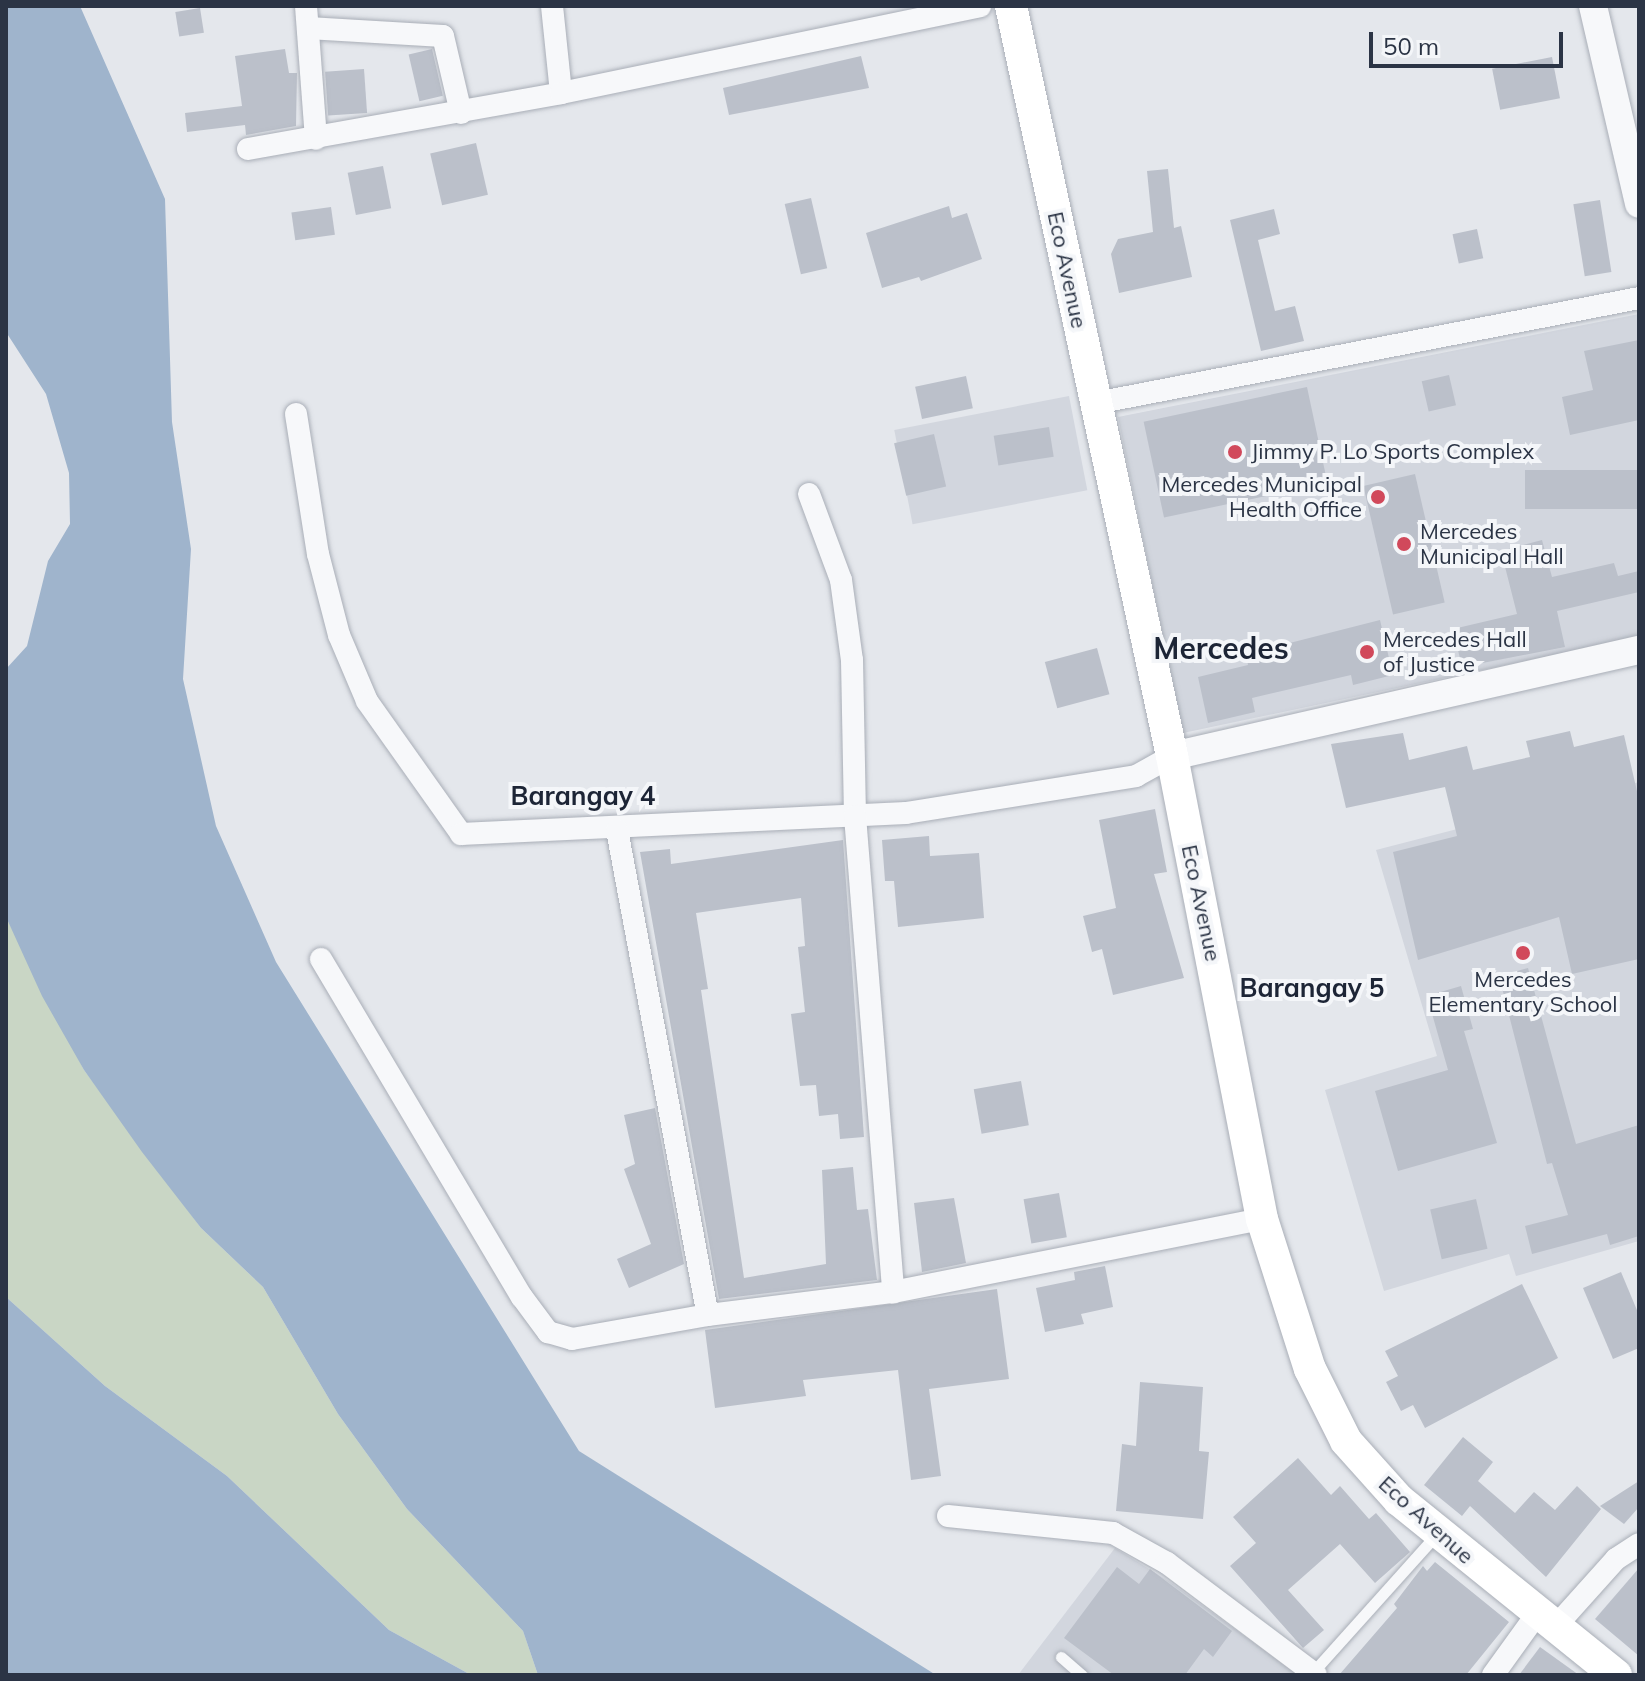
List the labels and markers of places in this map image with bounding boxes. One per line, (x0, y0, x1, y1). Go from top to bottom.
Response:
place label: Jimmy P. Lo Sports Complex (1251, 439, 1534, 465)
marker: Jimmy P. Lo Sports Complex (1226, 443, 1244, 461)
place label: Mercedes Municipal Health Office (1161, 471, 1362, 522)
marker: Mercedes Municipal Health Office (1369, 488, 1387, 506)
place label: Mercedes Municipal Hall (1420, 518, 1564, 570)
marker: Mercedes Municipal Hall (1395, 535, 1413, 553)
place label: Mercedes Hall of Justice (1383, 626, 1527, 678)
marker: Mercedes Hall of Justice (1358, 643, 1376, 661)
marker: Mercedes Elementary School (1514, 944, 1532, 962)
place label: Mercedes Elementary School (1428, 966, 1618, 1018)

